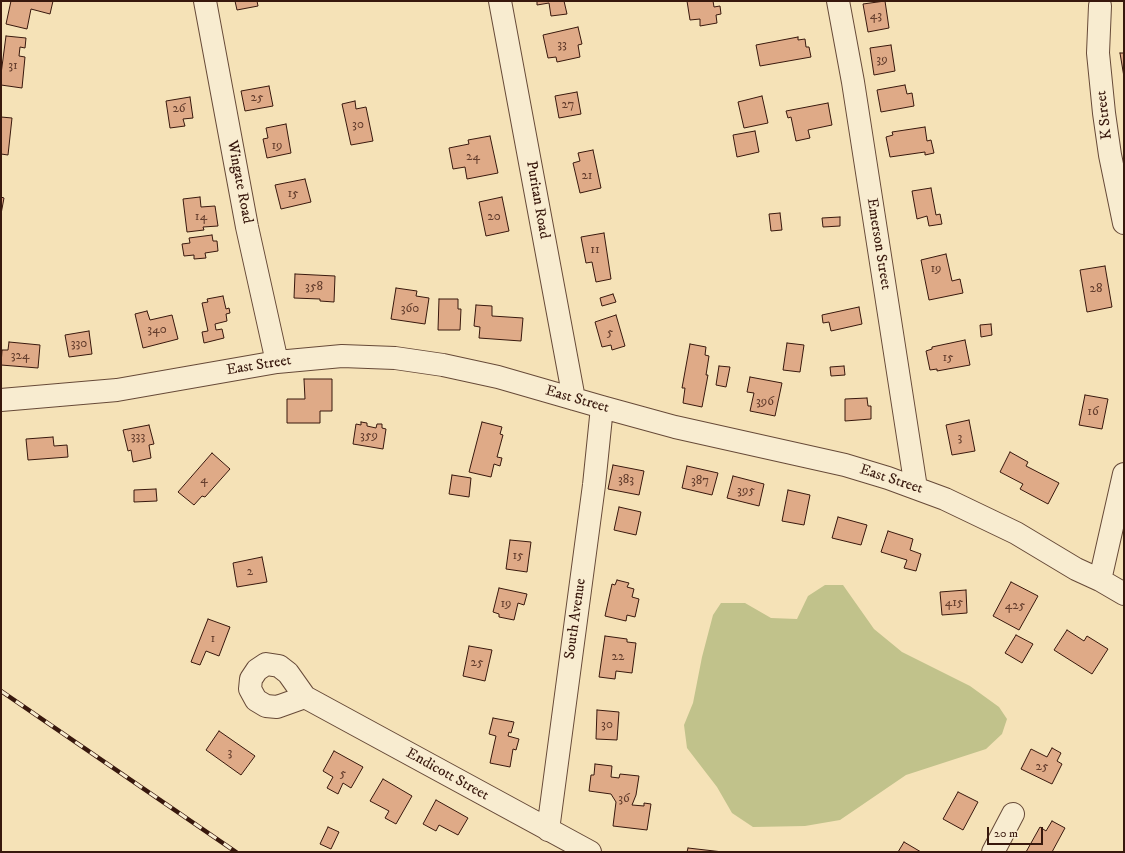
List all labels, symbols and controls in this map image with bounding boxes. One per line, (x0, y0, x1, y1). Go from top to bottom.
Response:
house number: 43 (870, 8, 882, 24)
house number: 33 (557, 37, 567, 53)
house number: 39 (876, 52, 888, 68)
house number: 31 (8, 58, 18, 74)
street label: K Street (1093, 89, 1117, 141)
house number: 25 (251, 90, 263, 106)
house number: 27 (562, 97, 574, 113)
house number: 26 (172, 101, 186, 117)
house number: 30 (352, 117, 364, 133)
house number: 19 (271, 138, 283, 154)
street label: Wingate Road (222, 139, 256, 225)
house number: 24 (466, 149, 480, 165)
street label: Puritan Road (521, 160, 553, 240)
house number: 21 (581, 168, 593, 184)
house number: 15 (287, 186, 299, 202)
street label: Emerson Street (862, 197, 894, 291)
house number: 14 (195, 209, 207, 225)
house number: 20 (487, 209, 501, 225)
house number: 11 (590, 242, 600, 258)
house number: 19 (930, 261, 942, 277)
house number: 358 (305, 279, 323, 295)
house number: 28 (1090, 281, 1102, 297)
house number: 360 (401, 301, 419, 317)
house number: 340 (147, 322, 167, 338)
house number: 5 (607, 325, 613, 341)
house number: 330 (71, 336, 87, 352)
house number: 324 (11, 348, 29, 364)
house number: 15 (942, 350, 954, 366)
street label: East Street (225, 352, 293, 380)
street label: East Street (543, 382, 611, 418)
house number: 396 (756, 394, 774, 410)
house number: 16 (1087, 404, 1099, 420)
house number: 359 (360, 428, 378, 444)
house number: 333 (131, 429, 145, 445)
house number: 3 (958, 430, 962, 446)
street label: East Street (857, 461, 925, 499)
house number: 4 (200, 472, 208, 488)
house number: 383 (618, 472, 634, 488)
house number: 387 (691, 473, 709, 489)
house number: 395 (737, 483, 755, 499)
house number: 15 (512, 548, 524, 564)
house number: 2 (247, 564, 253, 580)
street label: South Avenue (561, 577, 591, 661)
house number: 415 (945, 595, 963, 611)
house number: 19 (500, 596, 512, 612)
house number: 425 (1005, 598, 1025, 614)
house number: 1 (211, 631, 215, 647)
house number: 22 (612, 649, 624, 665)
house number: 25 (471, 655, 483, 671)
house number: 30 (601, 717, 613, 733)
house number: 3 (228, 745, 232, 761)
street label: Endicott Street (402, 745, 492, 805)
house number: 25 (1036, 759, 1048, 775)
house number: 5 (340, 766, 346, 782)
house number: 36 (618, 791, 630, 807)
scale bar (989, 819, 1045, 845)
text: 20 m (994, 826, 1018, 841)

